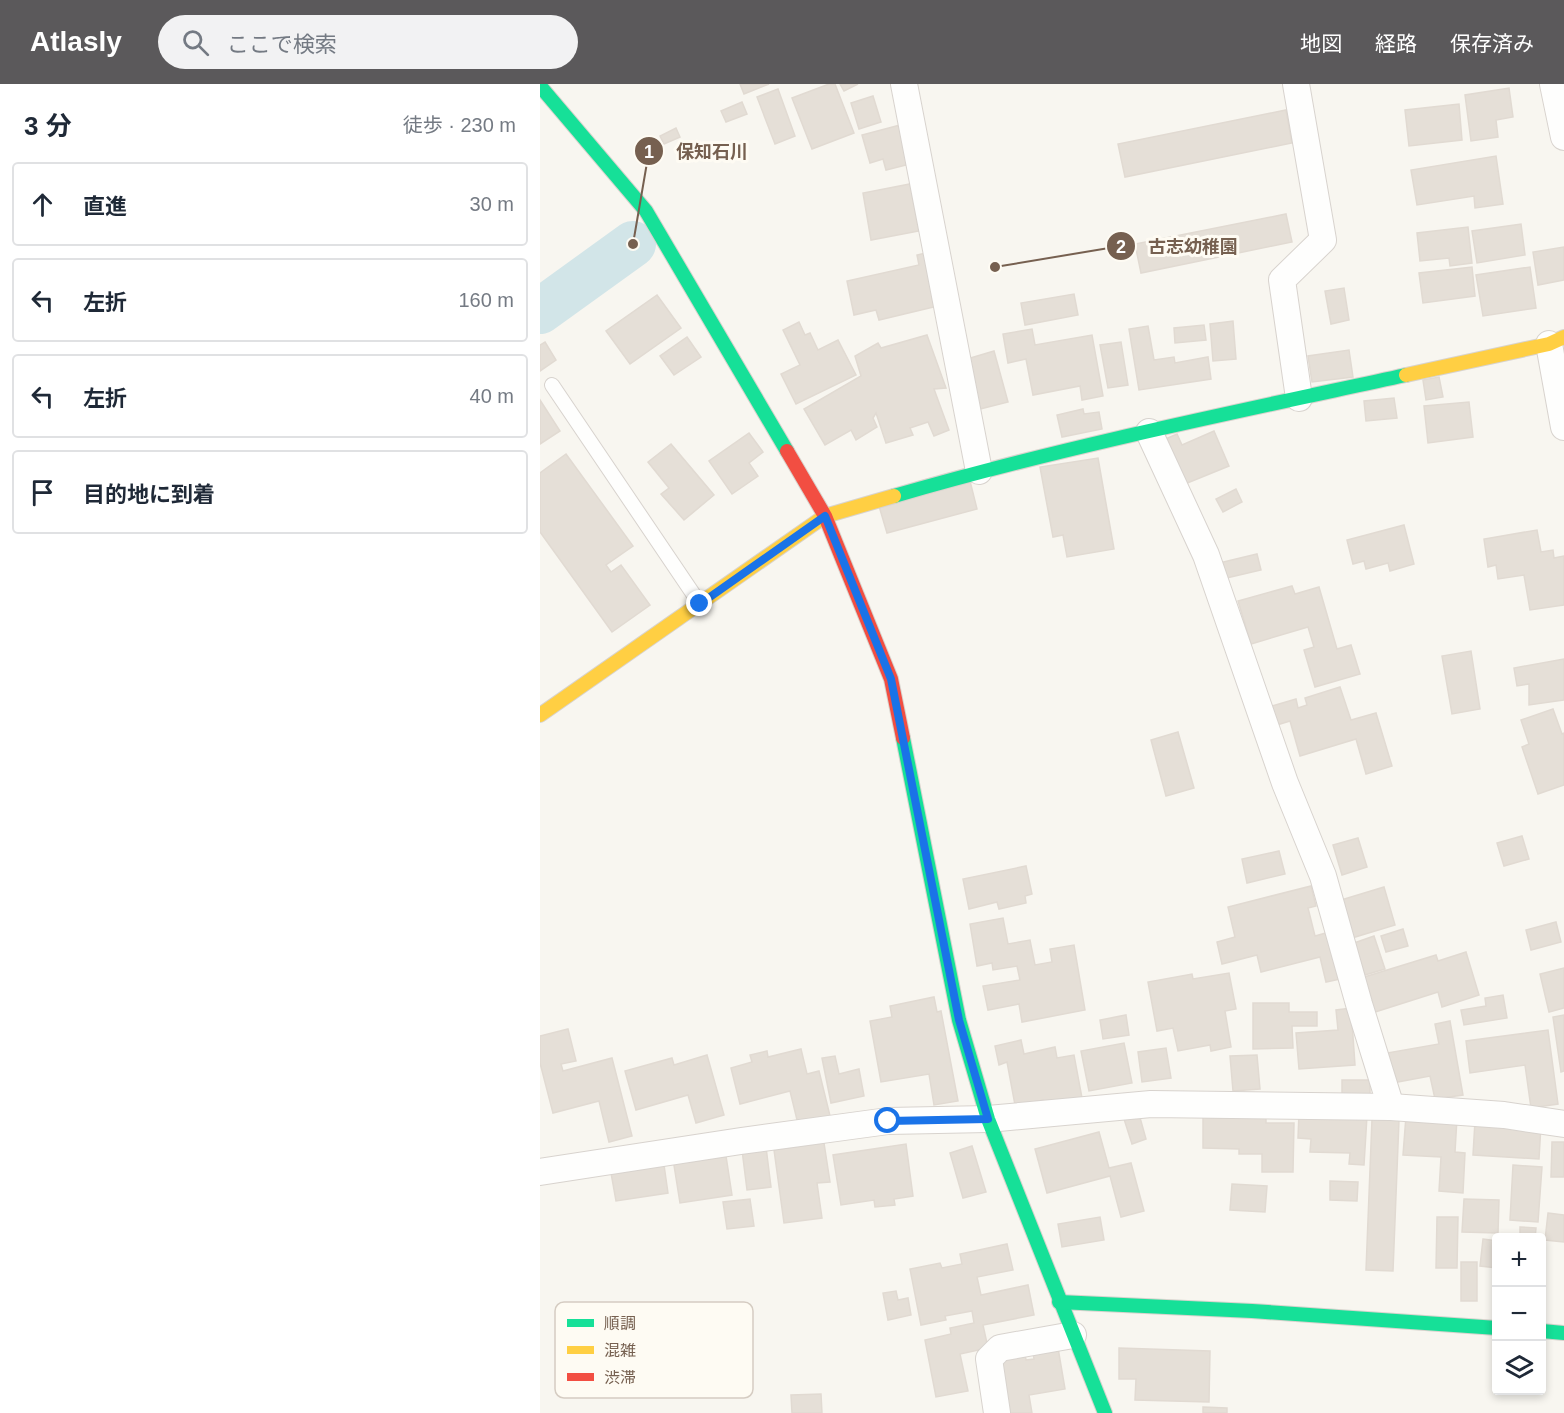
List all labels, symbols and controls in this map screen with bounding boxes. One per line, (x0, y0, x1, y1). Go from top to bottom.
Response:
search box (158, 15, 578, 69)
text: Atlasly (30, 26, 122, 57)
icon: search (179, 26, 212, 59)
text: ここで検索 (227, 32, 337, 57)
text: 地図 (1300, 32, 1342, 55)
text: 経路 (1375, 32, 1417, 55)
text: 保存済み (1450, 32, 1534, 55)
text: 3 分 (24, 111, 72, 141)
text: 徒歩 · 230 m (403, 114, 516, 136)
callout: 保知石川 (634, 133, 760, 169)
text: 1 (644, 142, 654, 162)
text: 保知石川 (676, 142, 748, 162)
icon: ahead (26, 188, 59, 221)
text: 30 m (470, 193, 514, 215)
text: 直進 (83, 194, 127, 219)
callout: 古志幼稚園 (1106, 228, 1250, 264)
text: 2 (1116, 237, 1126, 257)
text: 古志幼稚園 (1148, 237, 1238, 257)
icon: left (26, 284, 59, 317)
text: 160 m (458, 289, 514, 311)
text: 左折 (83, 290, 127, 315)
icon: left (26, 380, 59, 413)
text: 40 m (470, 385, 514, 407)
text: 左折 (83, 386, 127, 411)
icon: arrive (26, 476, 59, 509)
text: 目的地に到着 (83, 482, 215, 507)
route end (686, 590, 712, 616)
route start (874, 1107, 900, 1133)
map controls (1492, 1233, 1546, 1395)
button: + (1492, 1233, 1546, 1287)
button: − (1492, 1287, 1546, 1341)
legend (555, 1302, 753, 1398)
text: 順調 (604, 1315, 636, 1332)
button: layers (1492, 1341, 1546, 1395)
text: 混雑 (604, 1342, 636, 1359)
text: 渋滞 (604, 1369, 636, 1386)

